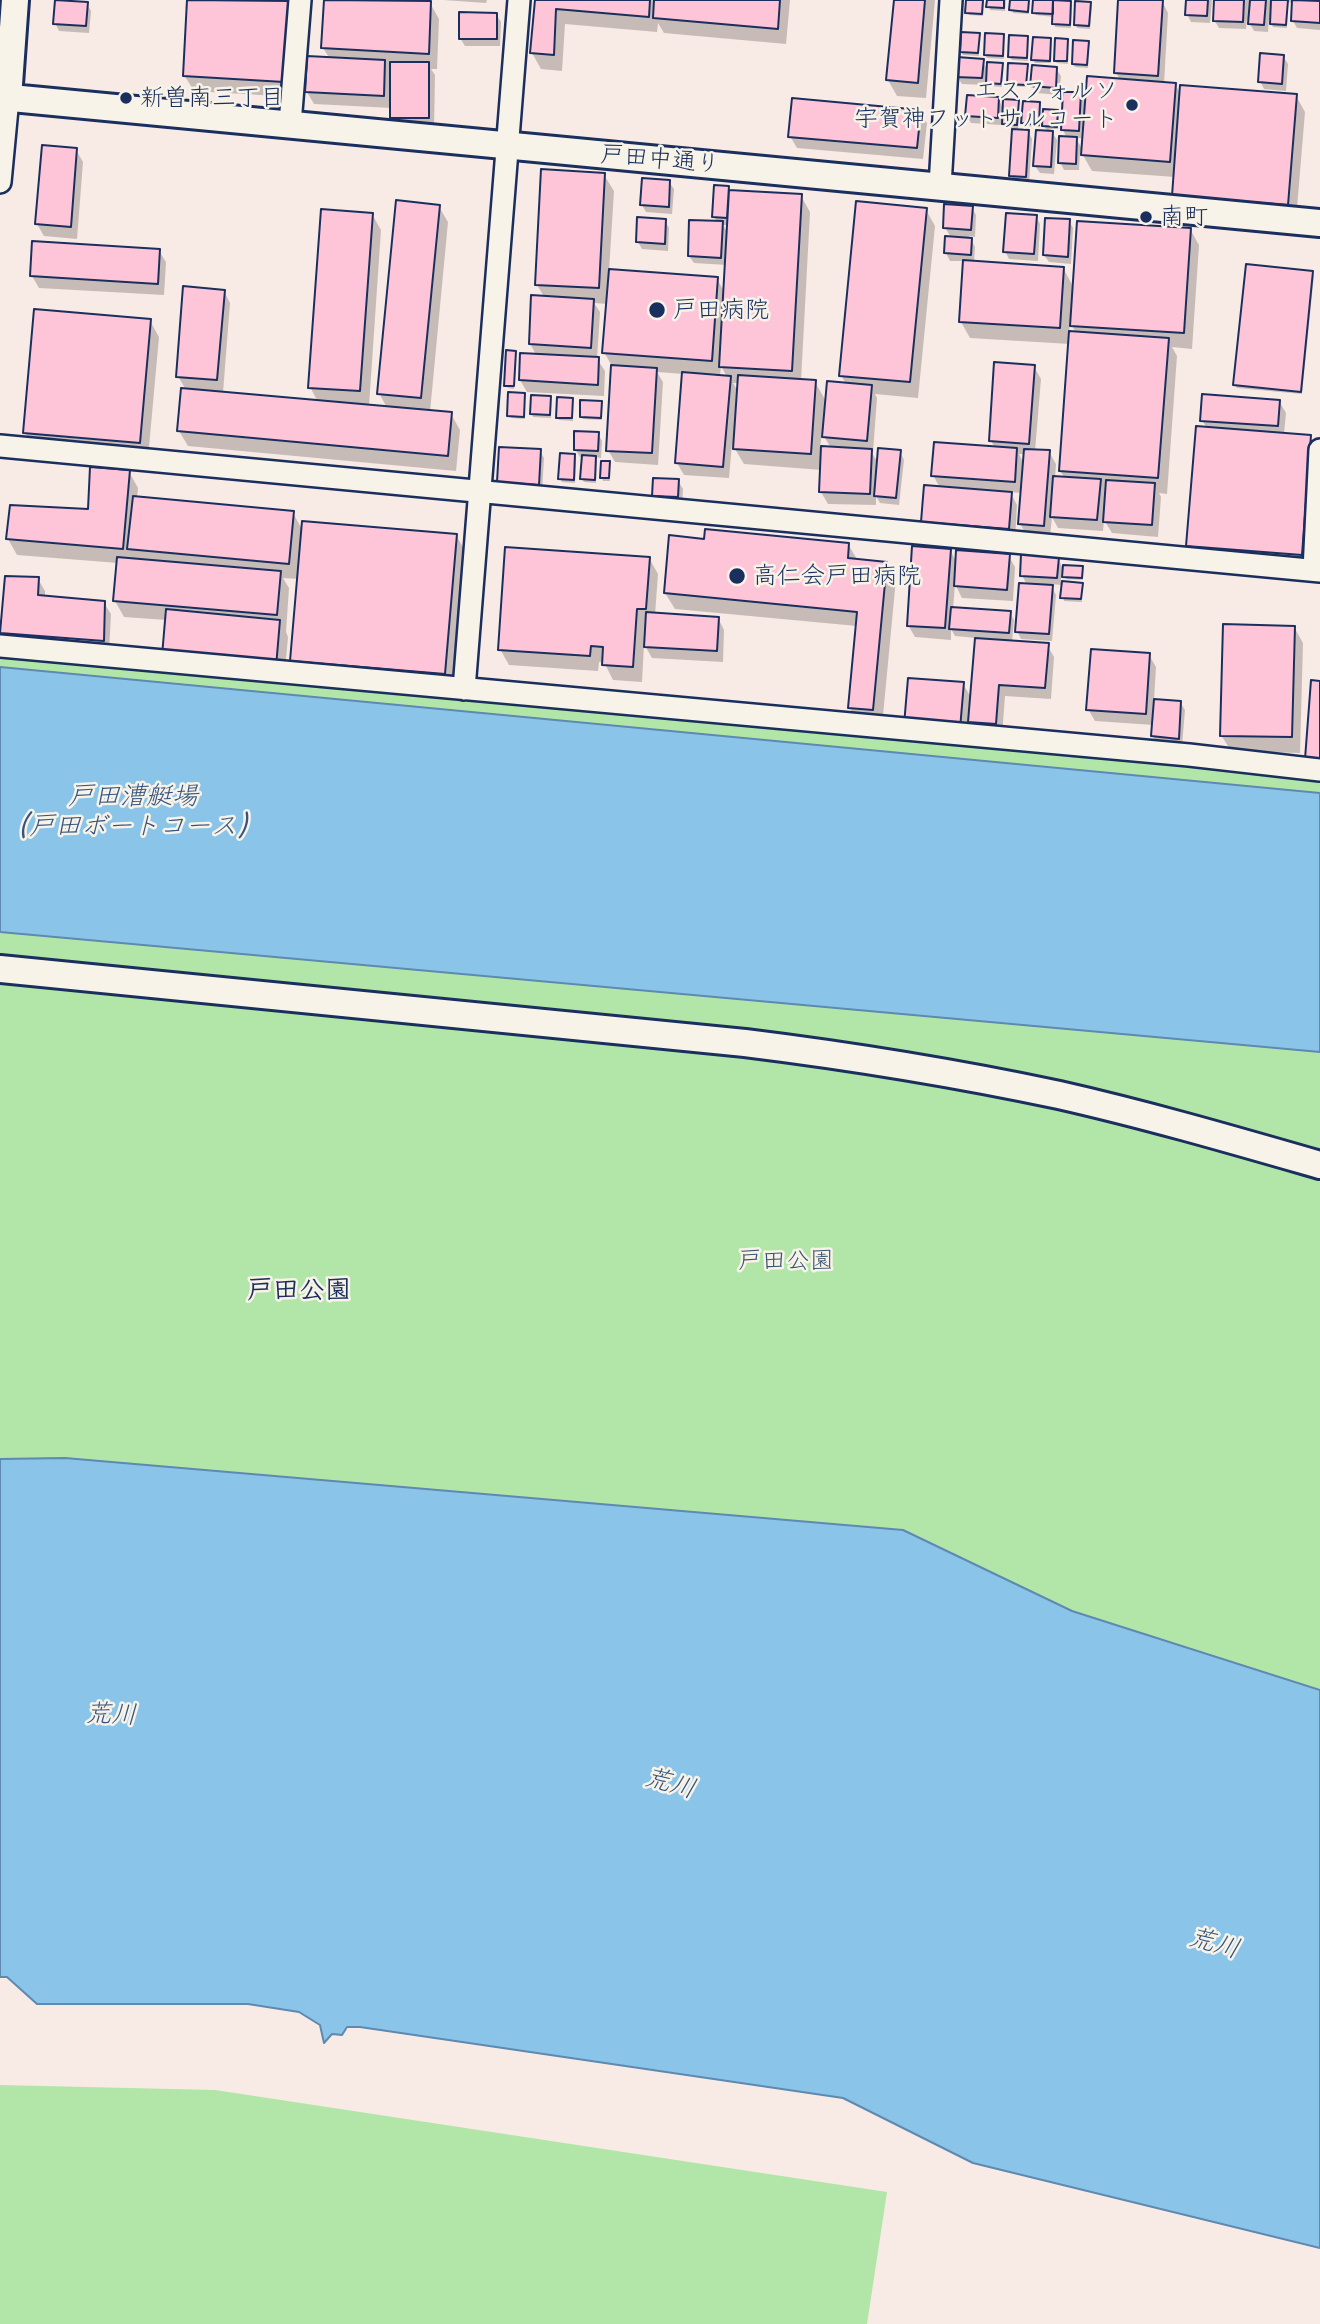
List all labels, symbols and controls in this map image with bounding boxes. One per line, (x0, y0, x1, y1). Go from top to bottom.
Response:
place label: エスフォルソ 宇賀神フットサルコート (854, 77, 1118, 133)
place label: 新曽南三丁目 (140, 84, 284, 112)
marker: 新曽南三丁目 (118, 90, 134, 106)
marker: エスフォルソ 宇賀神フットサルコート (1124, 97, 1140, 113)
street label: 戸田中通り (599, 140, 721, 180)
place label: 南町 (1160, 203, 1208, 231)
marker: 南町 (1138, 209, 1154, 225)
place label: 戸田病院 (673, 296, 769, 324)
marker: 戸田病院 (647, 300, 667, 320)
place label: 高仁会戸田病院 (753, 562, 921, 590)
marker: 高仁会戸田病院 (727, 566, 747, 586)
water label: 戸田漕艇場 (戸田ボートコース) (19, 781, 247, 842)
park label: 戸田公園 (738, 1247, 834, 1275)
district label: 戸田公園 (247, 1275, 351, 1307)
water label: 荒川 (84, 1699, 138, 1731)
water label: 荒川 (641, 1762, 699, 1806)
water label: 荒川 (1185, 1922, 1243, 1966)

